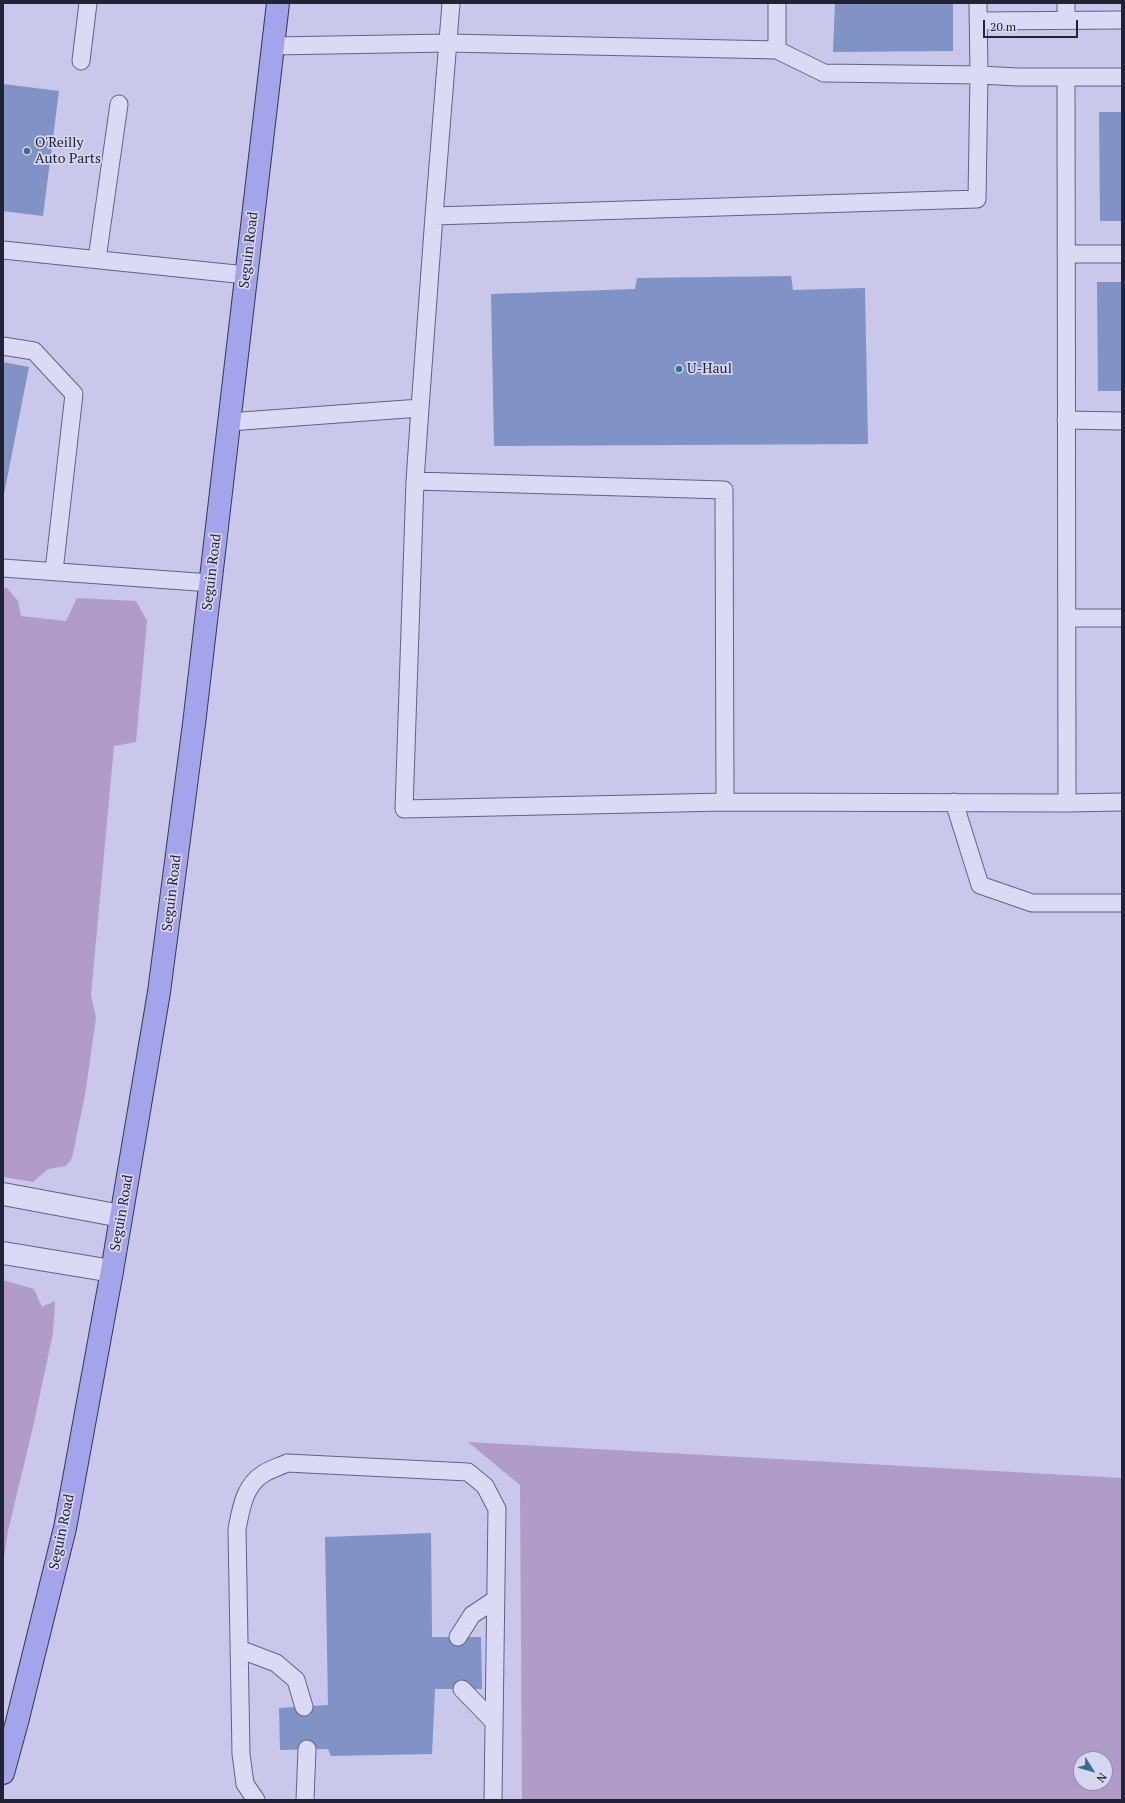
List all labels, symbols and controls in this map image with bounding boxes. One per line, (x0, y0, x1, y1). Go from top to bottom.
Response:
scale bar (985, 12, 1080, 38)
text: 20 m (990, 19, 1016, 34)
place label: O'Reilly Auto Parts (35, 135, 101, 168)
marker: O'Reilly Auto Parts (22, 146, 32, 156)
street label: Seguin Road (236, 211, 262, 289)
place label: U-Haul (687, 361, 732, 377)
marker: U-Haul (674, 364, 684, 374)
street label: Seguin Road (199, 533, 225, 611)
street label: Seguin Road (159, 854, 185, 932)
street label: Seguin Road (107, 1174, 137, 1252)
street label: Seguin Road (46, 1493, 78, 1571)
north arrow (1073, 1751, 1113, 1791)
text: N (1094, 1770, 1110, 1785)

